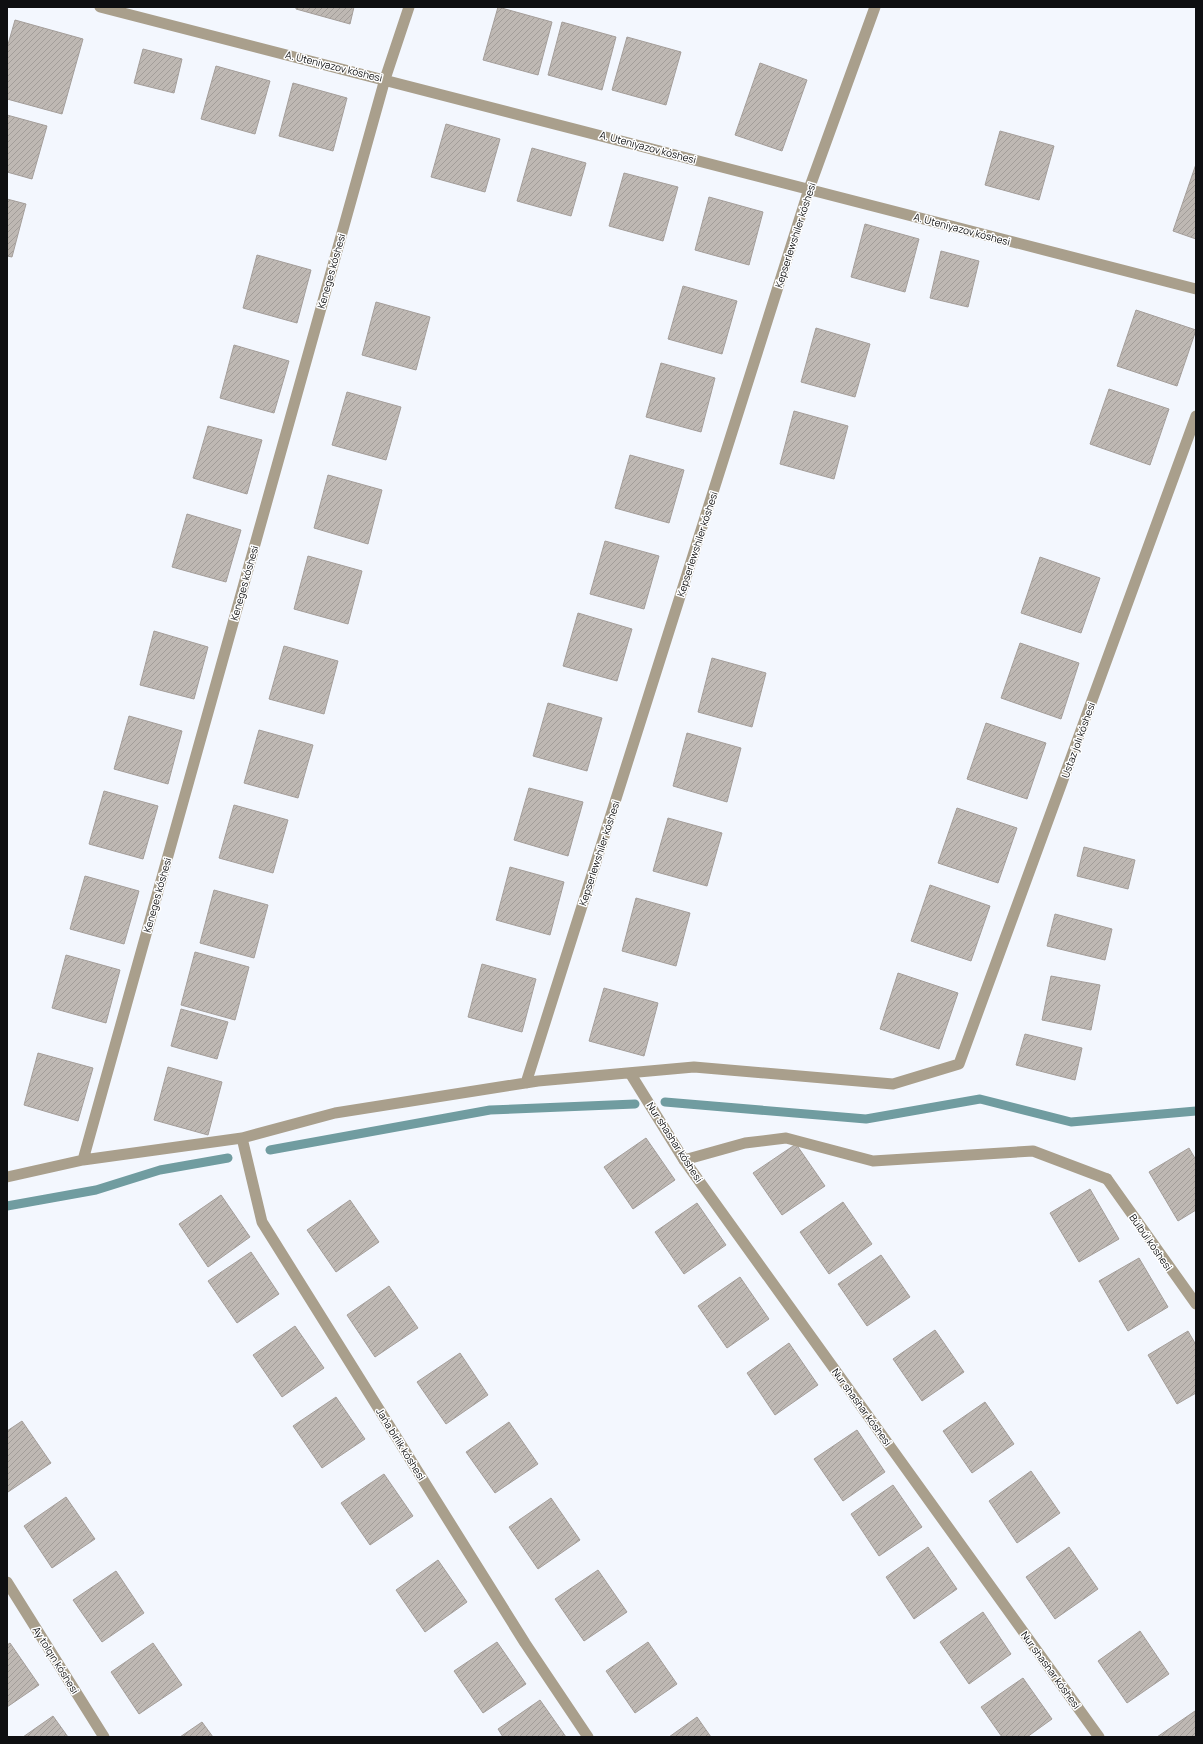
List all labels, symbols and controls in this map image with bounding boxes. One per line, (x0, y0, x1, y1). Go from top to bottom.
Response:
street label: A. Uteniyazov kóshesi (284, 47, 384, 85)
street label: A. Uteniyazov kóshesi (598, 127, 698, 167)
street label: Kepserlewshiler kóshesi (771, 181, 819, 289)
street label: A. Uteniyazov kóshesi (912, 209, 1012, 249)
street label: Keneges kóshesi (314, 232, 348, 310)
street label: Kepserlewshiler kóshesi (673, 490, 721, 598)
street label: Keneges kóshesi (227, 544, 261, 622)
street label: Ustaz jolı kóshesi (1058, 700, 1098, 780)
street label: Kepserlewshiler kóshesi (575, 799, 623, 907)
street label: Keneges kóshesi (140, 856, 174, 934)
street label: Nur shashar kóshesi (644, 1099, 706, 1185)
street label: Búlbúl kóshesi (1126, 1211, 1176, 1273)
street label: Nur shashar kóshesi (829, 1365, 895, 1449)
street label: Jańa birlik kóshesi (373, 1405, 429, 1483)
street label: Ay tolqın kóshesi (30, 1624, 82, 1696)
street label: Nur shashar kóshesi (1018, 1628, 1084, 1712)

